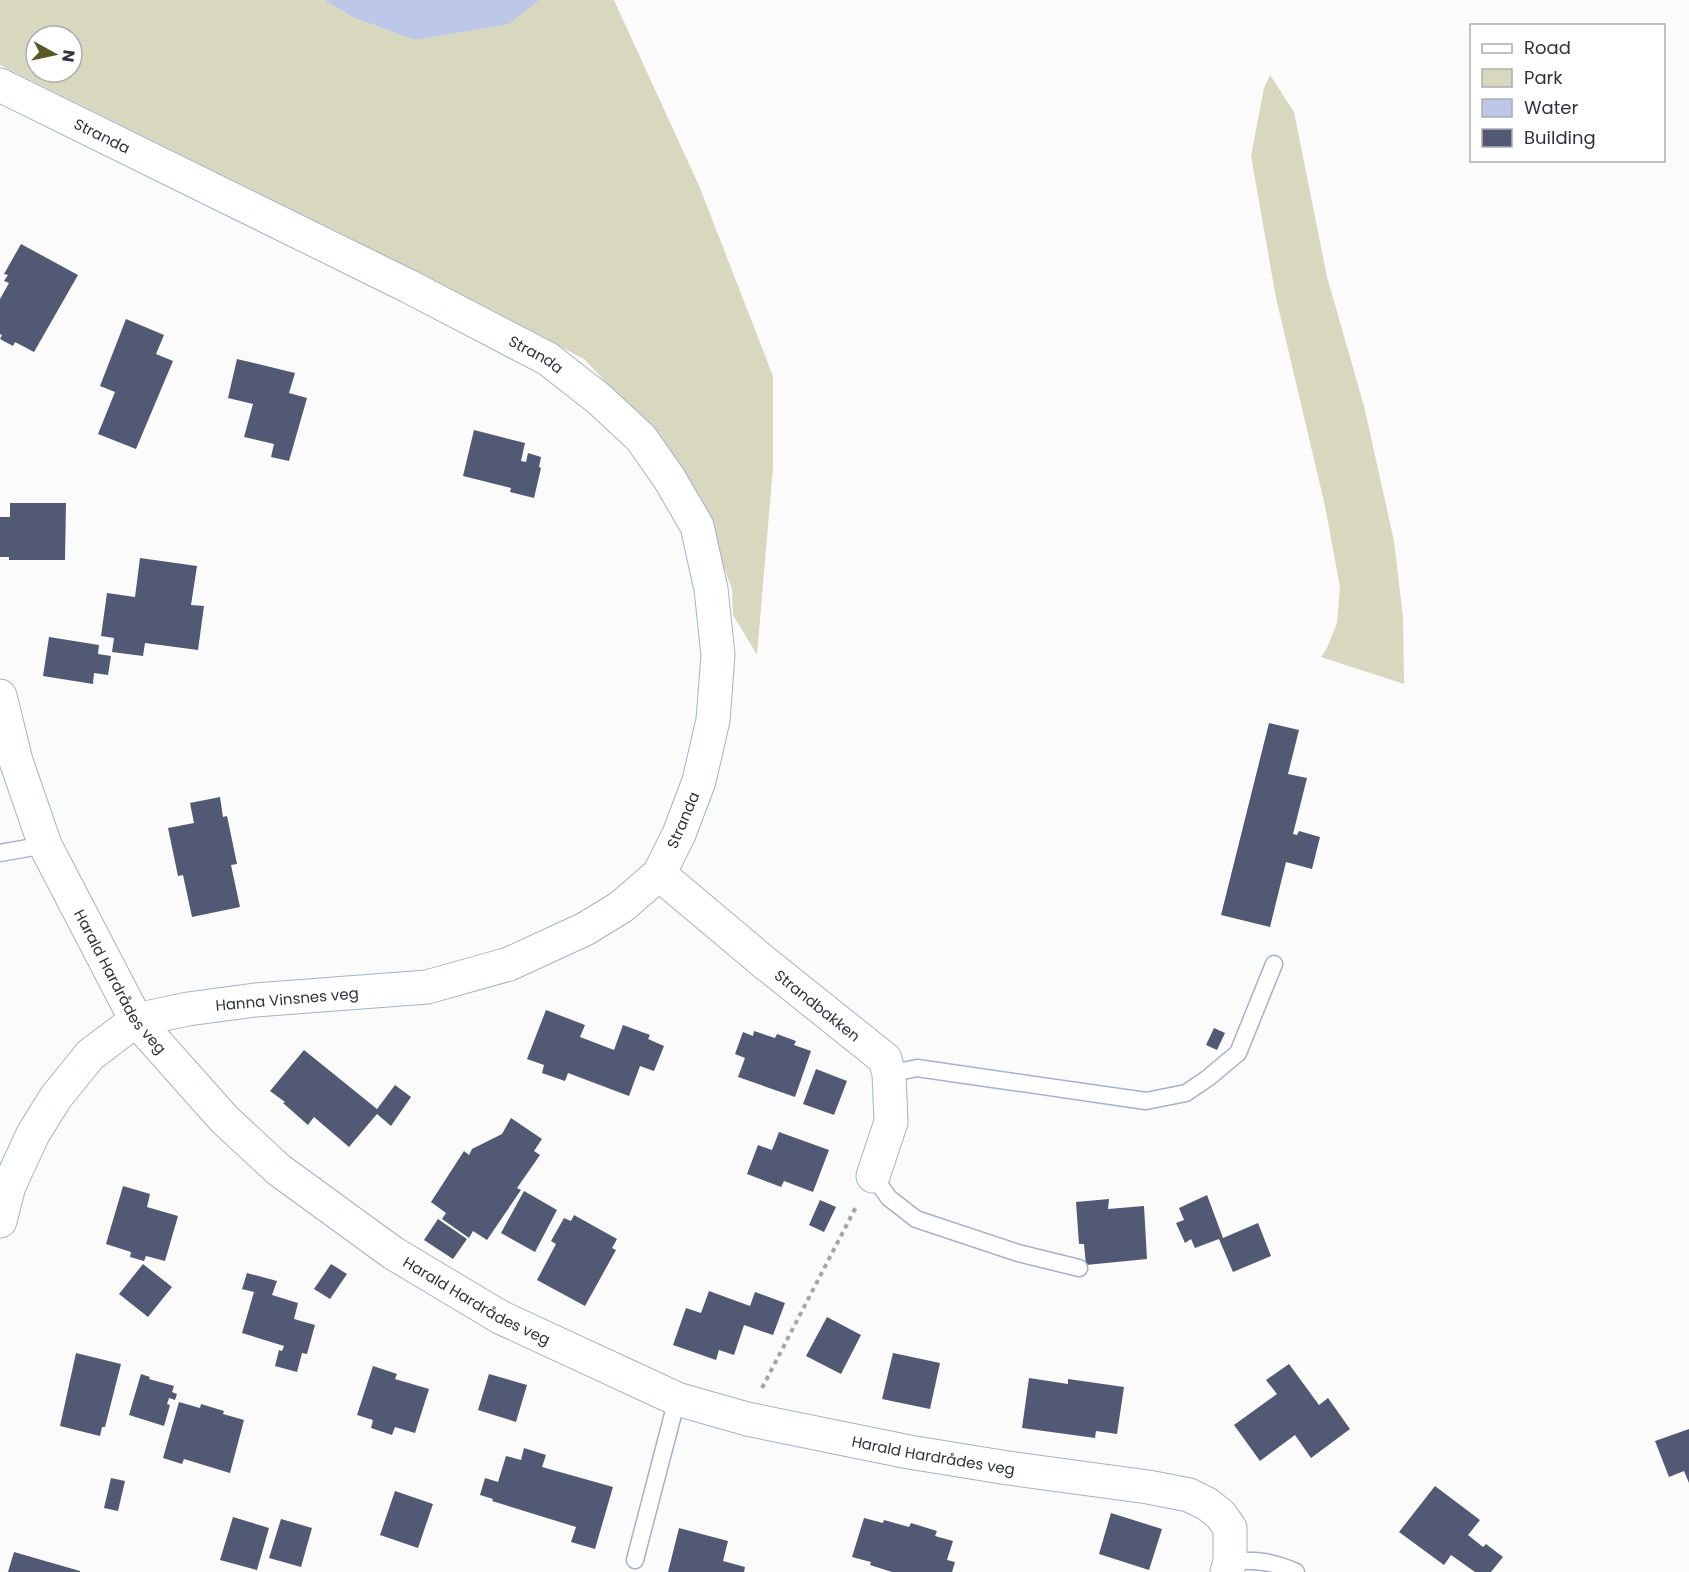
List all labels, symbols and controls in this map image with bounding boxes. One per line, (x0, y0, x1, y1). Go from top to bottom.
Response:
north arrow (24, 24, 84, 84)
legend (1470, 24, 1665, 162)
text: Road (1524, 35, 1571, 60)
text: N (56, 48, 81, 64)
text: Park (1524, 65, 1563, 90)
text: Water (1524, 95, 1578, 120)
street label: Stranda (71, 113, 134, 158)
text: Building (1524, 125, 1596, 150)
street label: Stranda (505, 330, 568, 378)
street label: Stranda (662, 788, 704, 852)
street label: Harald Hardrådes veg (70, 905, 172, 1058)
street label: Strandbakken (770, 964, 865, 1046)
street label: Hanna Vinsnes veg (214, 982, 360, 1016)
street label: Harald Hardrådes veg (399, 1251, 554, 1349)
street label: Harald Hardrådes veg (850, 1430, 1016, 1479)

